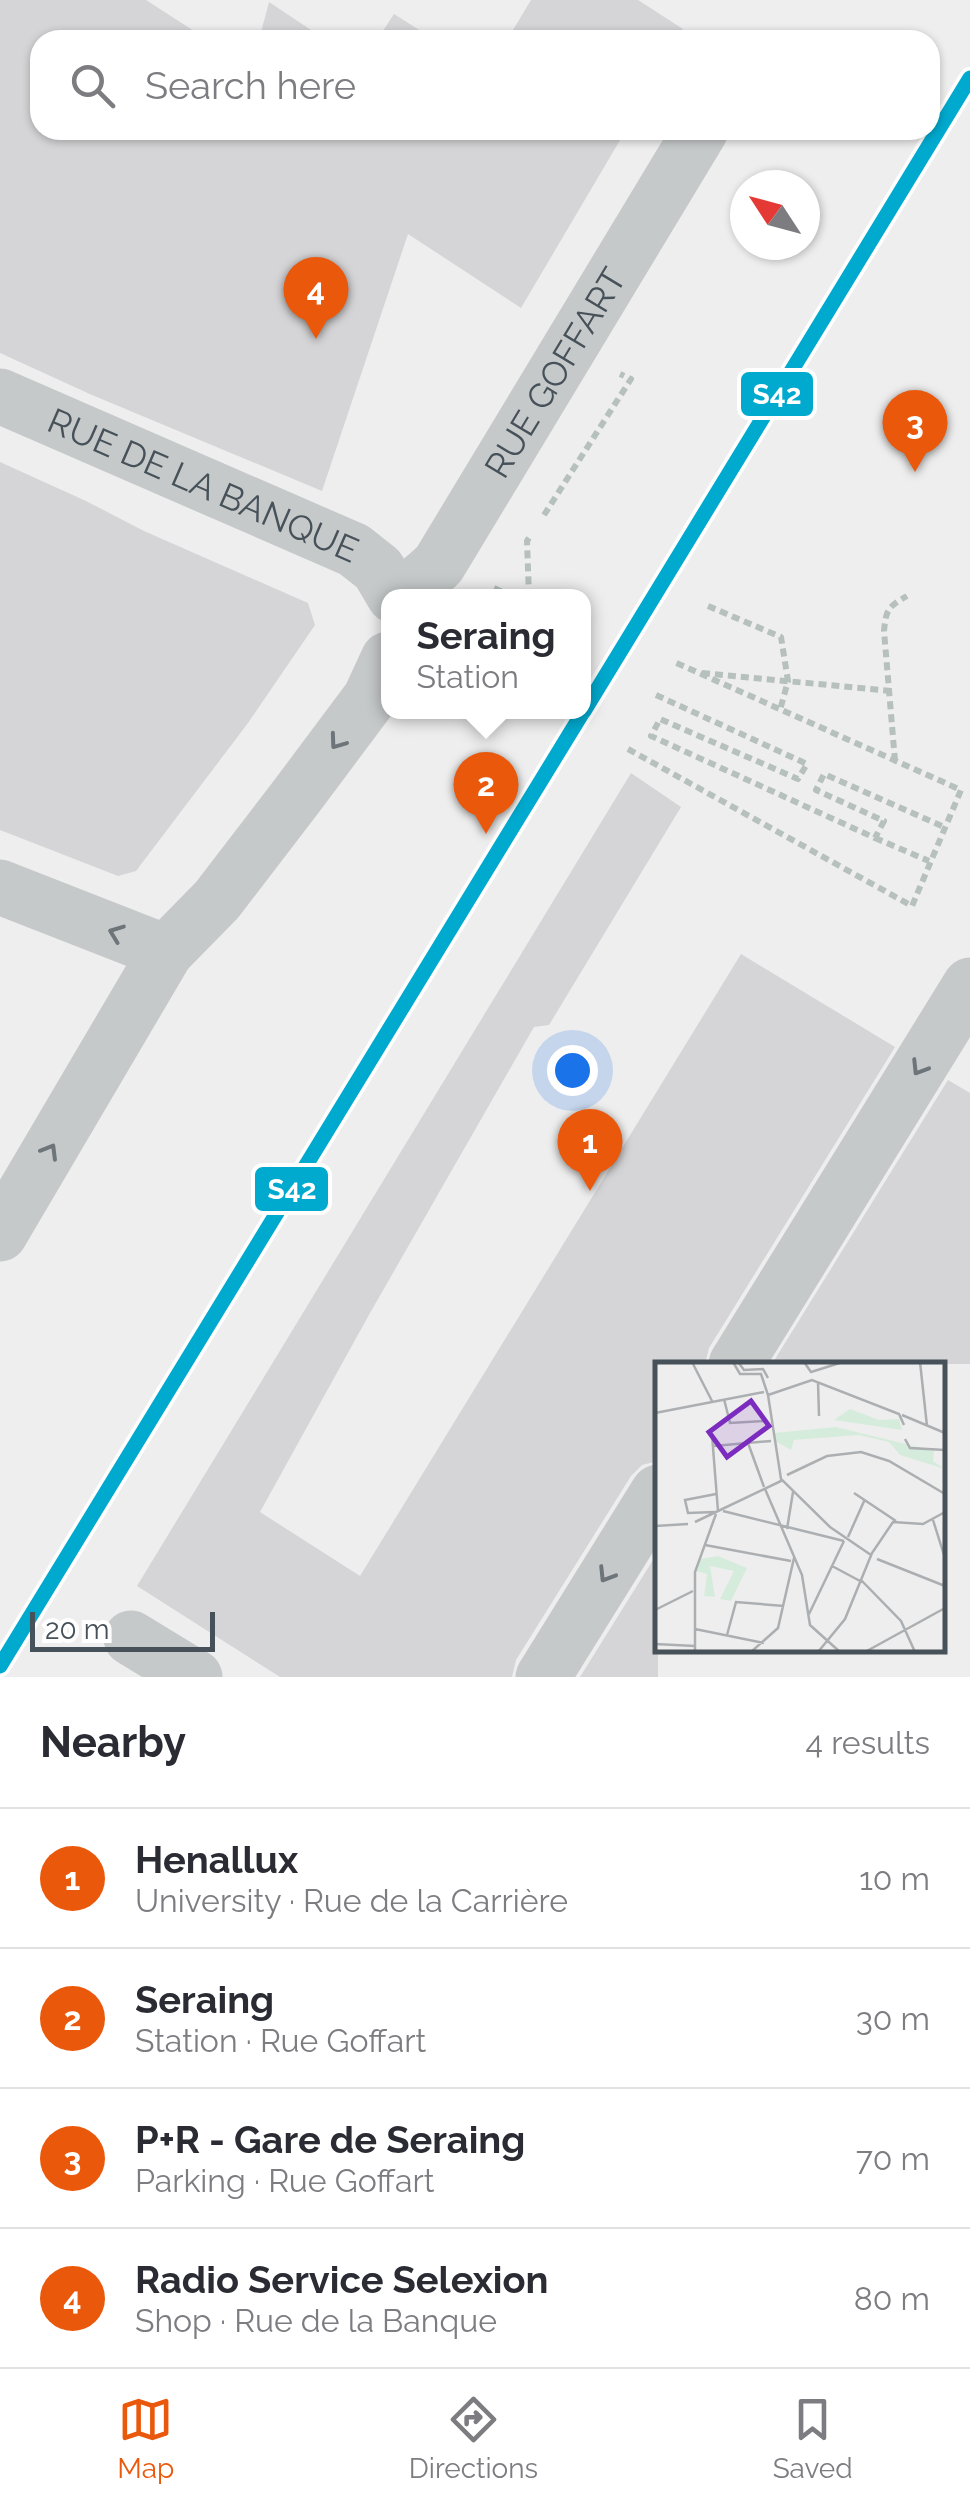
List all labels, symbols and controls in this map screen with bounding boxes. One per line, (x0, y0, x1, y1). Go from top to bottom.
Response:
search box (30, 30, 940, 140)
icon: search (65, 58, 120, 113)
text: Search here (145, 63, 356, 108)
north arrow (730, 170, 820, 260)
pin: 4 (284, 256, 348, 339)
street label: RUE GOFFART (476, 260, 634, 485)
line badge: S42 (739, 370, 815, 418)
text: S42 (753, 378, 801, 411)
pin: 3 (882, 390, 948, 472)
street label: RUE DE LA BANQUE (42, 399, 365, 570)
popup (381, 589, 591, 719)
text: Seraing (416, 613, 556, 658)
text: Station (416, 658, 519, 695)
one-way arrow (332, 731, 349, 749)
pin: 2 (454, 752, 518, 834)
one-way arrow (109, 924, 126, 945)
your location (547, 1045, 598, 1096)
one-way arrow (912, 1057, 931, 1075)
pin: 1 (558, 1108, 622, 1191)
one-way arrow (38, 1144, 57, 1162)
line badge: S42 (253, 1165, 330, 1213)
text: S42 (268, 1173, 316, 1206)
inset map (655, 1362, 945, 1652)
one-way arrow (599, 1564, 618, 1582)
scale bar (30, 1607, 215, 1652)
text: 20 m (45, 1613, 110, 1646)
text: Nearby (40, 1718, 186, 1767)
text: 4 results (806, 1724, 930, 1761)
text: Henallux (135, 1837, 298, 1882)
text: 1 (65, 1860, 80, 1897)
text: 10 m (859, 1860, 930, 1897)
text: University · Rue de la Carrière (135, 1882, 568, 1919)
text: Seraing (135, 1977, 274, 2022)
text: 2 (63, 2000, 82, 2037)
text: 30 m (856, 2000, 930, 2037)
text: Station · Rue Goffart (135, 2022, 426, 2059)
text: P+R - Gare de Seraing (135, 2117, 525, 2162)
text: 3 (64, 2140, 81, 2177)
text: 70 m (856, 2140, 930, 2177)
text: Parking · Rue Goffart (135, 2162, 434, 2199)
text: Radio Service Selexion (135, 2257, 549, 2302)
text: 4 (63, 2280, 82, 2317)
text: 80 m (854, 2280, 930, 2317)
text: Shop · Rue de la Banque (135, 2302, 497, 2339)
tab: Map (117, 2392, 174, 2485)
tab: Directions (409, 2392, 538, 2485)
tab: Saved (773, 2392, 853, 2485)

